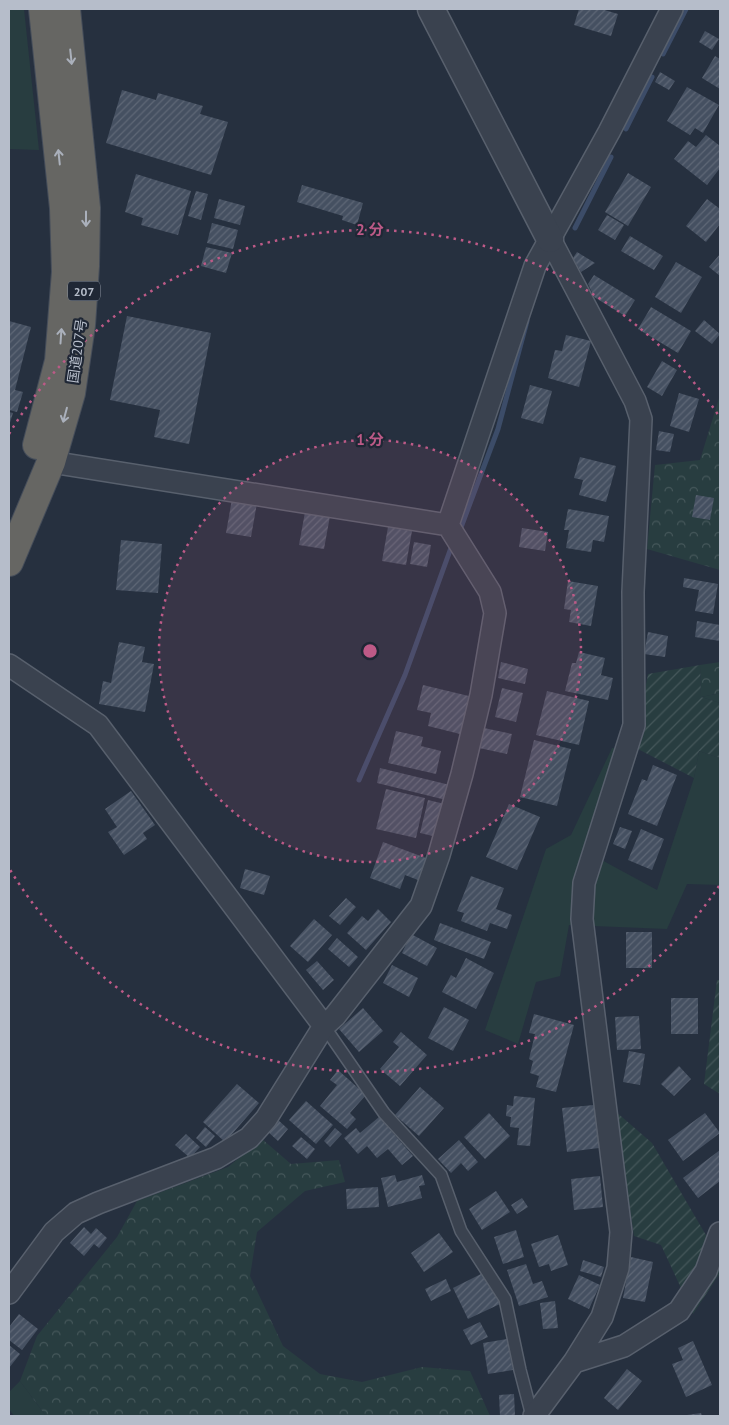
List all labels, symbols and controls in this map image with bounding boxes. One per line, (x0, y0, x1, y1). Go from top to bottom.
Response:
one-way arrow (66, 49, 76, 65)
one-way arrow (55, 149, 64, 165)
one-way arrow (81, 210, 91, 227)
text: 2 分 (356, 220, 384, 239)
road number: 207 (68, 282, 100, 300)
street label: 国道207号 (64, 318, 90, 384)
one-way arrow (56, 328, 65, 344)
one-way arrow (59, 406, 69, 422)
text: 1 分 (356, 430, 384, 449)
centre of rings (361, 642, 379, 660)

